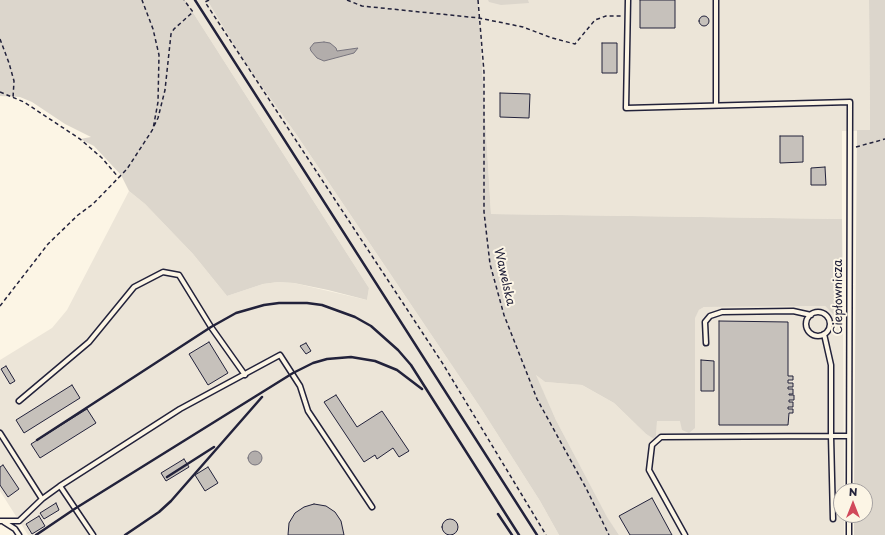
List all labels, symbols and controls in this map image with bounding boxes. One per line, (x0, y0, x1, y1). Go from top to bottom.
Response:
street label: Wawelska (490, 247, 518, 307)
street label: Ciepłownicza (832, 259, 846, 335)
north arrow (833, 483, 873, 523)
text: N (849, 483, 857, 500)

